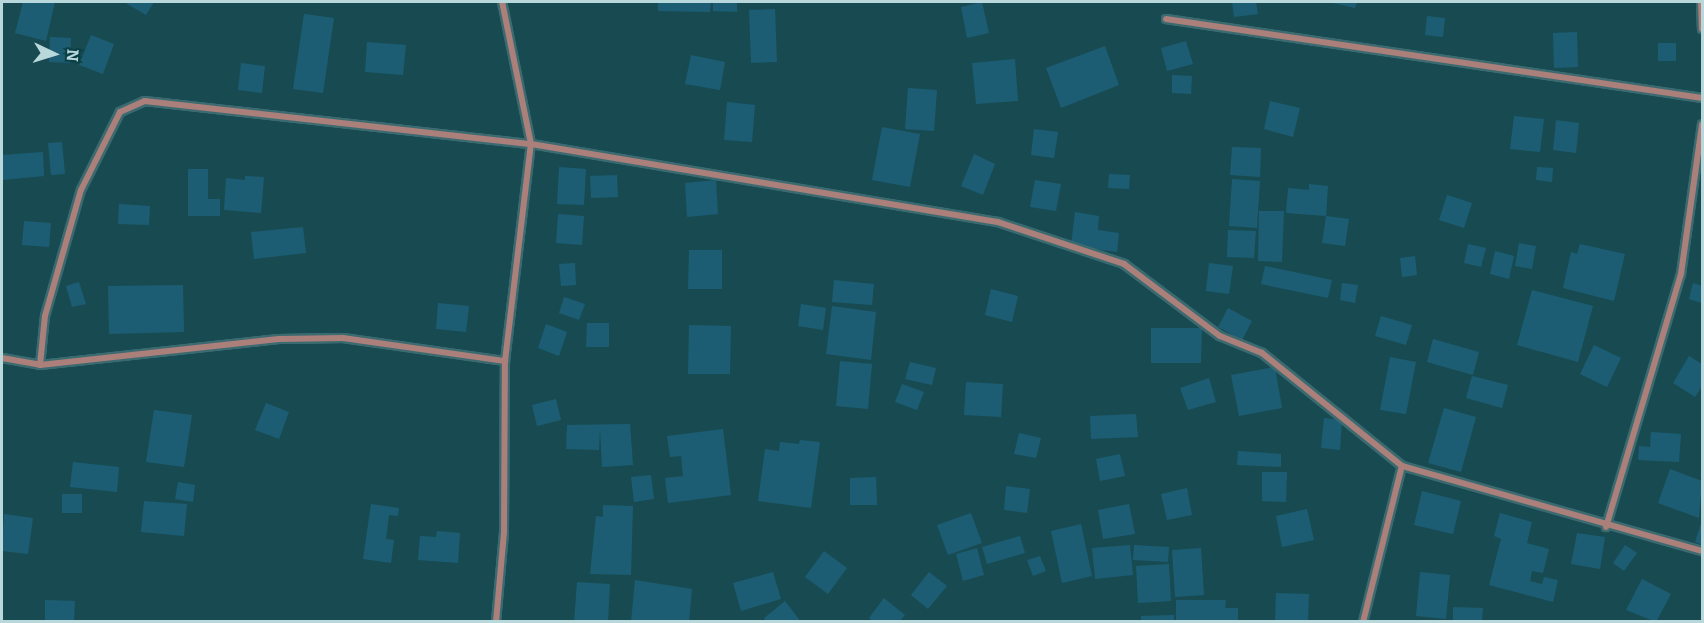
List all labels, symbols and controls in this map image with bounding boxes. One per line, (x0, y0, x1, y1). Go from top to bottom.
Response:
north arrow (24, 24, 84, 84)
text: N (63, 48, 82, 62)

